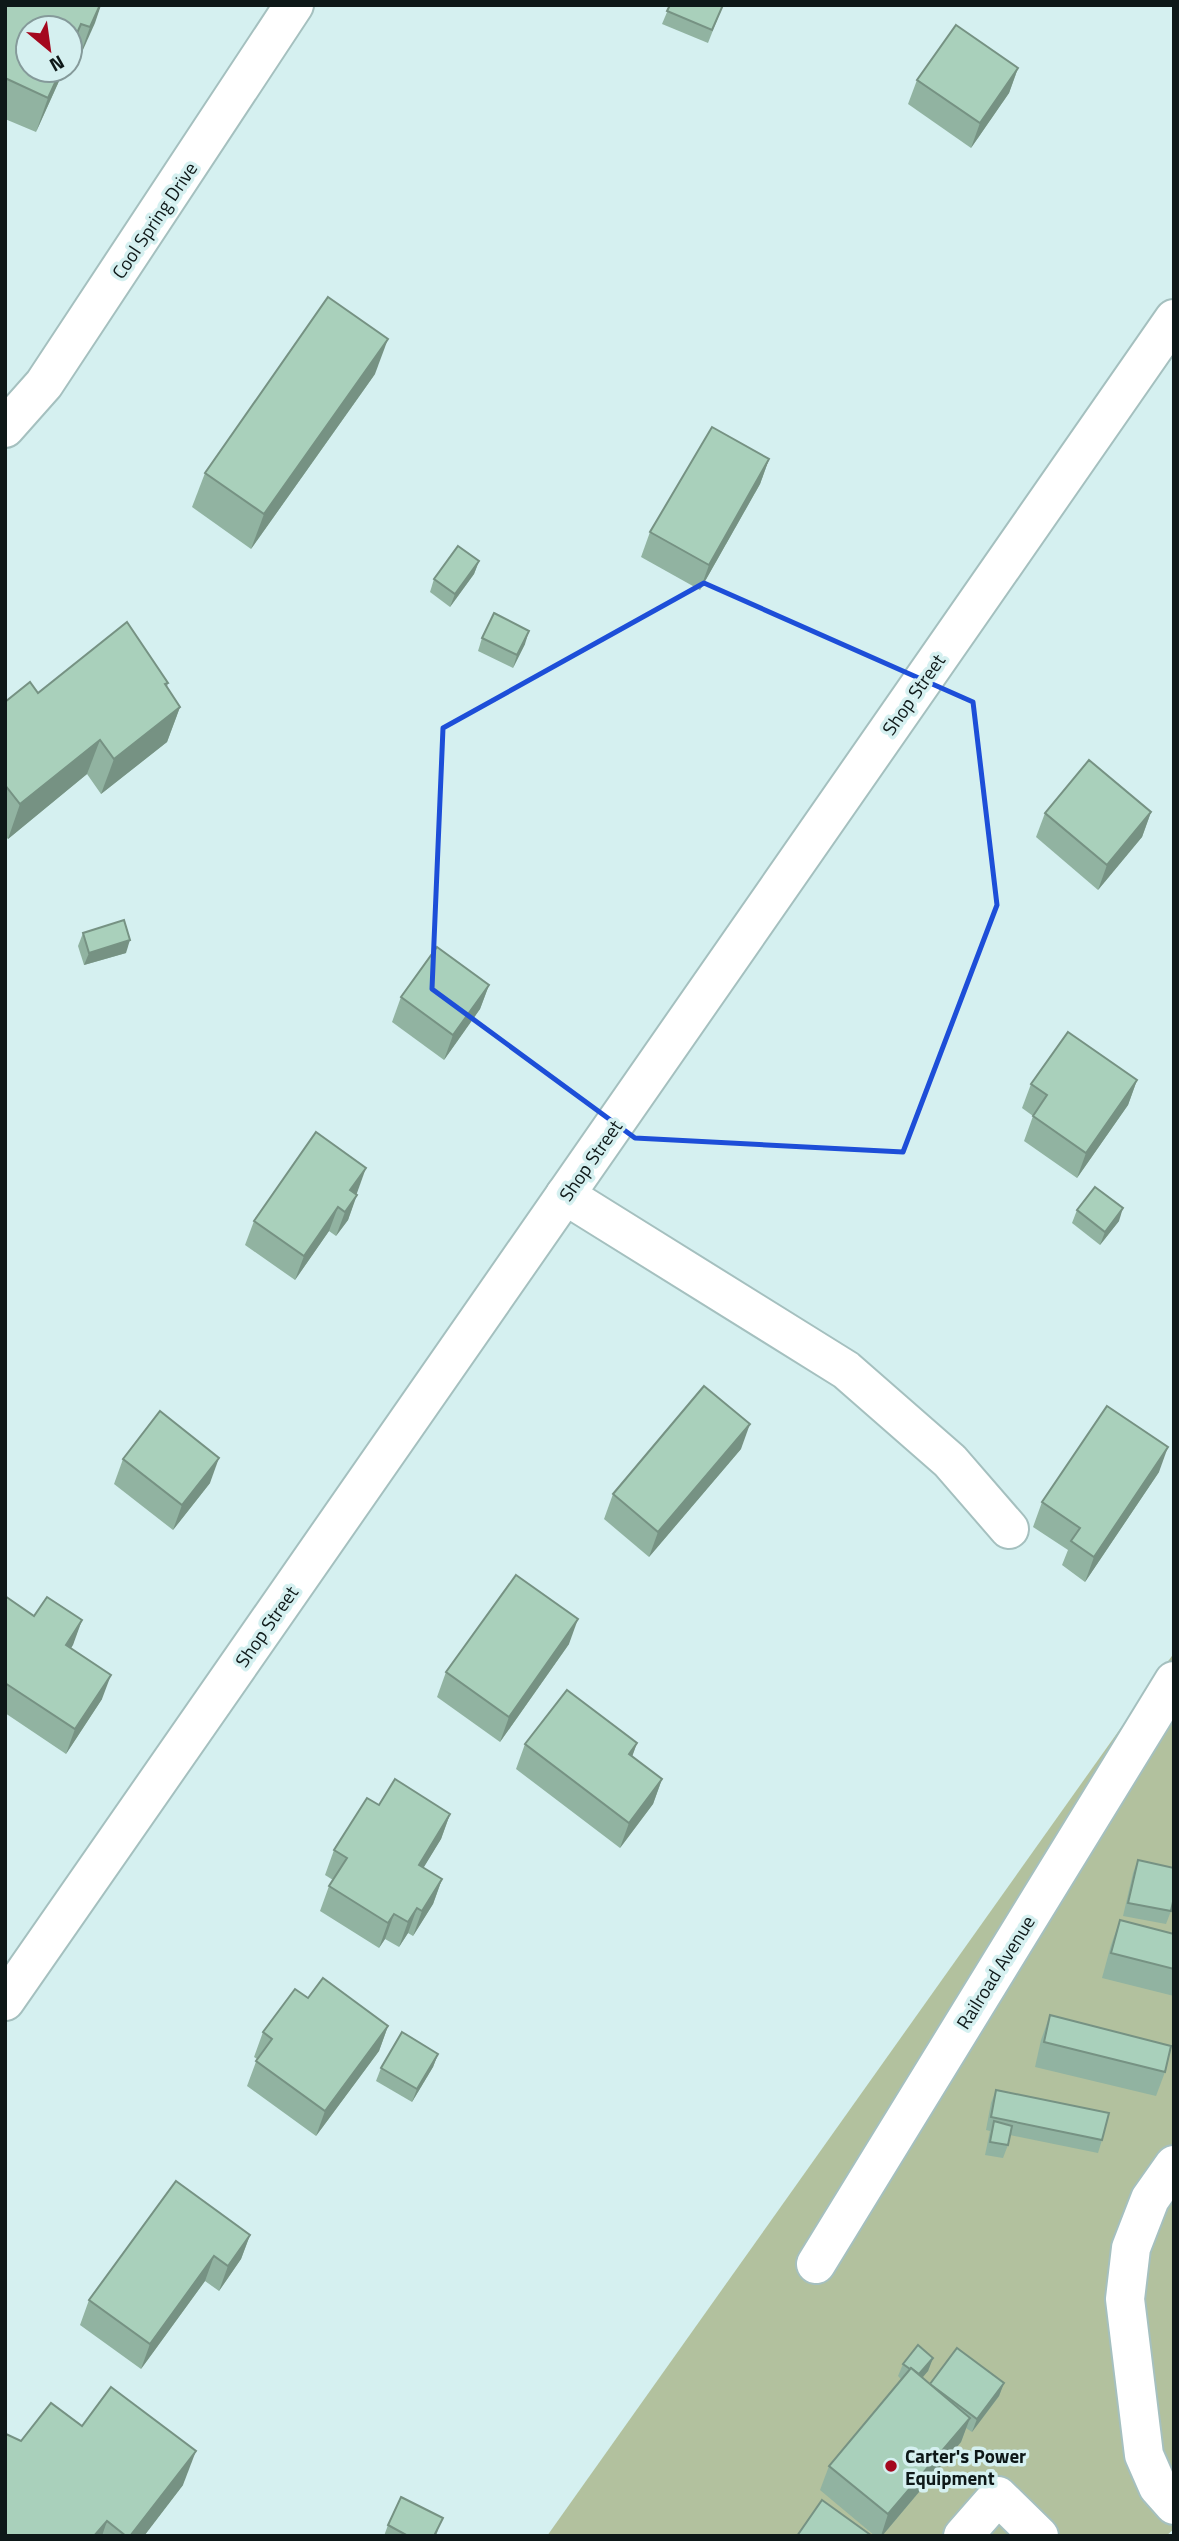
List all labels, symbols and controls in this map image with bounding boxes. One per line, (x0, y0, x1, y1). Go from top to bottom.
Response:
north arrow (14, 14, 84, 84)
text: N (45, 48, 70, 80)
street label: Cool Spring Drive (104, 156, 204, 284)
street label: Shop Street (874, 647, 952, 741)
street label: Shop Street (551, 1113, 629, 1207)
street label: Shop Street (227, 1579, 305, 1673)
street label: Railroad Avenue (948, 1909, 1042, 2035)
place label: Carter's Power Equipment (905, 2441, 1026, 2492)
marker: Carter's Power Equipment (883, 2458, 899, 2474)

